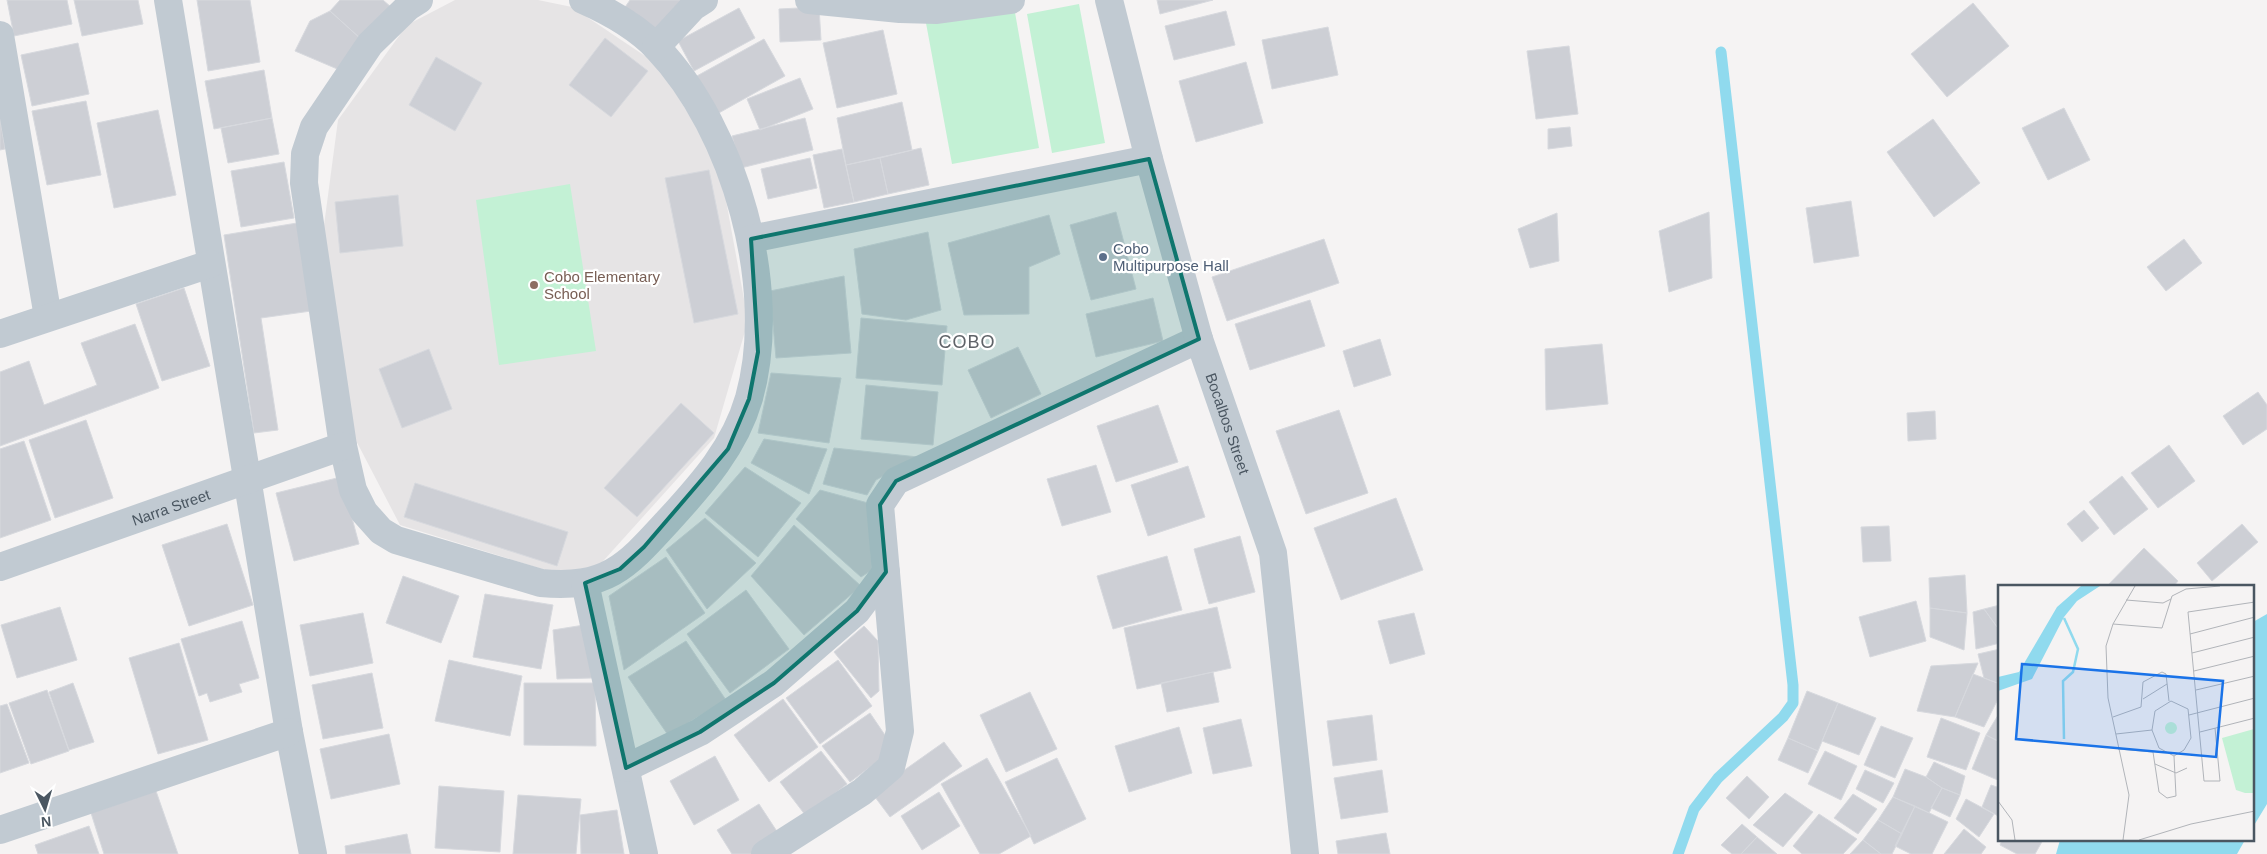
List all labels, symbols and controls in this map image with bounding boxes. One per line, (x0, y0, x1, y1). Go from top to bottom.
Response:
place label: Cobo Multipurpose Hall (1113, 240, 1229, 274)
marker: Cobo Multipurpose Hall (1097, 251, 1109, 263)
place label: Cobo Elementary School (544, 268, 660, 302)
marker: Cobo Elementary School (528, 279, 540, 291)
district label: COBO (938, 332, 996, 352)
street label: Bocalbos Street (1203, 370, 1254, 477)
street label: Narra Street (129, 485, 213, 528)
inset map (1998, 585, 2254, 842)
north arrow (20, 784, 70, 834)
text: N (40, 814, 52, 830)

